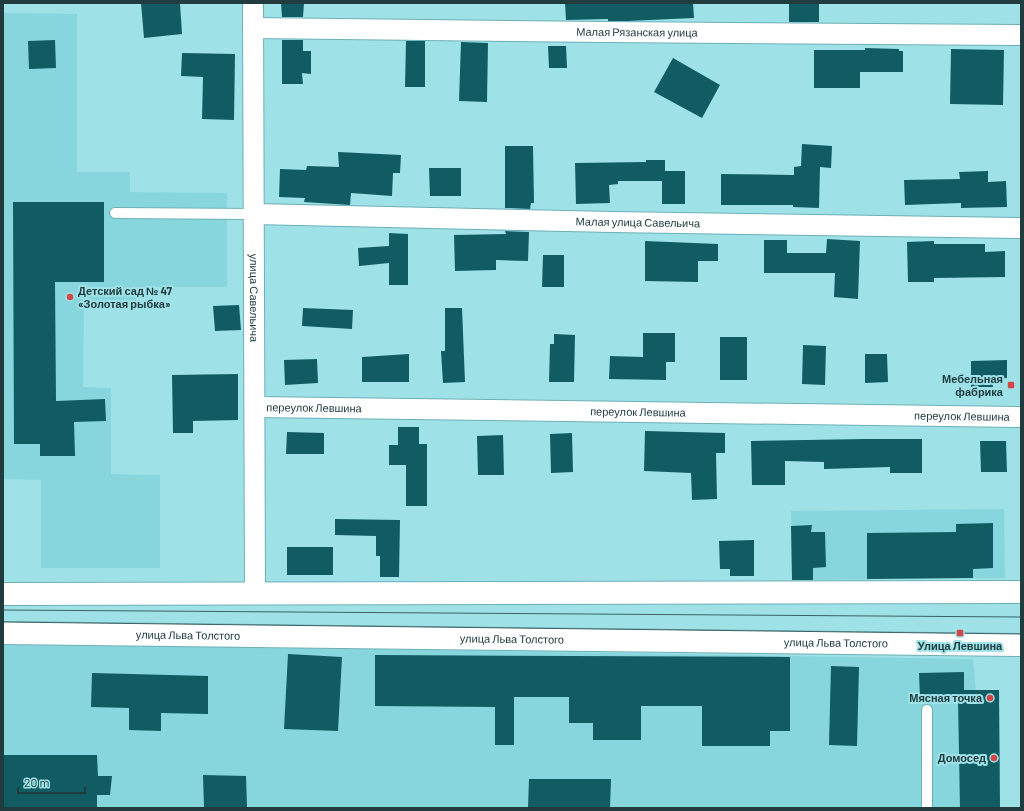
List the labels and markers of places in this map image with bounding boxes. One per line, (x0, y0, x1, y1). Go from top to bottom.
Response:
place label: Детский сад № 47 «Золотая рыбка» (78, 284, 172, 310)
marker: Детский сад № 47 «Золотая рыбка» (65, 292, 75, 302)
place label: Мебельная фабрика (942, 372, 1004, 398)
marker: Мебельная фабрика (1006, 380, 1016, 390)
marker: Улица Левшина (955, 628, 965, 638)
place label: Улица Левшина (918, 639, 1003, 652)
place label: Мясная точка (909, 691, 983, 704)
marker: Мясная точка (985, 693, 995, 703)
place label: Домосед (938, 751, 986, 764)
marker: Домосед (989, 753, 999, 763)

